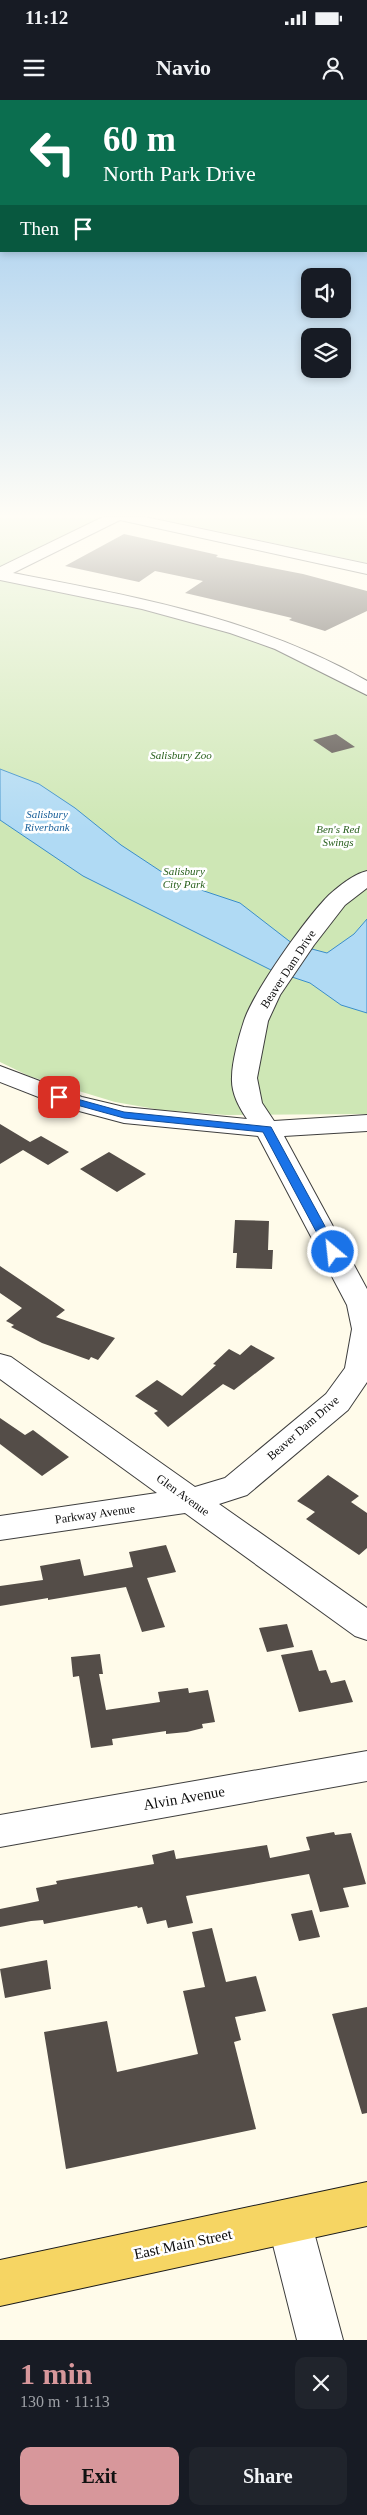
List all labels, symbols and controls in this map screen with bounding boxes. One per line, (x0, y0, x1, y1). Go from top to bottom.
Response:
text: 11:12 (25, 7, 68, 28)
icon: menu (20, 54, 48, 82)
icon: person (319, 54, 347, 82)
text: Navio (156, 55, 211, 80)
icon: left (20, 120, 85, 185)
text: 60 m (103, 120, 176, 159)
text: North Park Drive (103, 161, 256, 186)
icon: arrive (69, 215, 97, 243)
text: Then (20, 218, 59, 239)
map controls (301, 268, 351, 378)
button: sound (301, 268, 351, 318)
button: layers (301, 328, 351, 378)
park label: Salisbury Zoo (150, 749, 212, 761)
water label: Salisbury Riverbank (23, 808, 71, 833)
park label: Ben's Red Swings (316, 823, 360, 848)
park label: Salisbury City Park (163, 865, 206, 890)
street label: Beaver Dam Drive (257, 927, 319, 1011)
pin (38, 1076, 80, 1118)
icon: arrive (45, 1083, 73, 1111)
position arrow (306, 1225, 358, 1277)
street label: Beaver Dam Drive (264, 1393, 342, 1463)
street label: Glen Avenue (154, 1471, 212, 1519)
street label: Parkway Avenue (54, 1501, 136, 1527)
street label: Alvin Avenue (142, 1783, 226, 1813)
street label: East Main Street (132, 2226, 234, 2262)
text: 1 min (20, 2357, 93, 2390)
button: close (295, 2357, 347, 2409)
text: 130 m · 11:13 (20, 2393, 110, 2410)
button: Exit (20, 2447, 179, 2505)
button: Share (189, 2447, 347, 2505)

